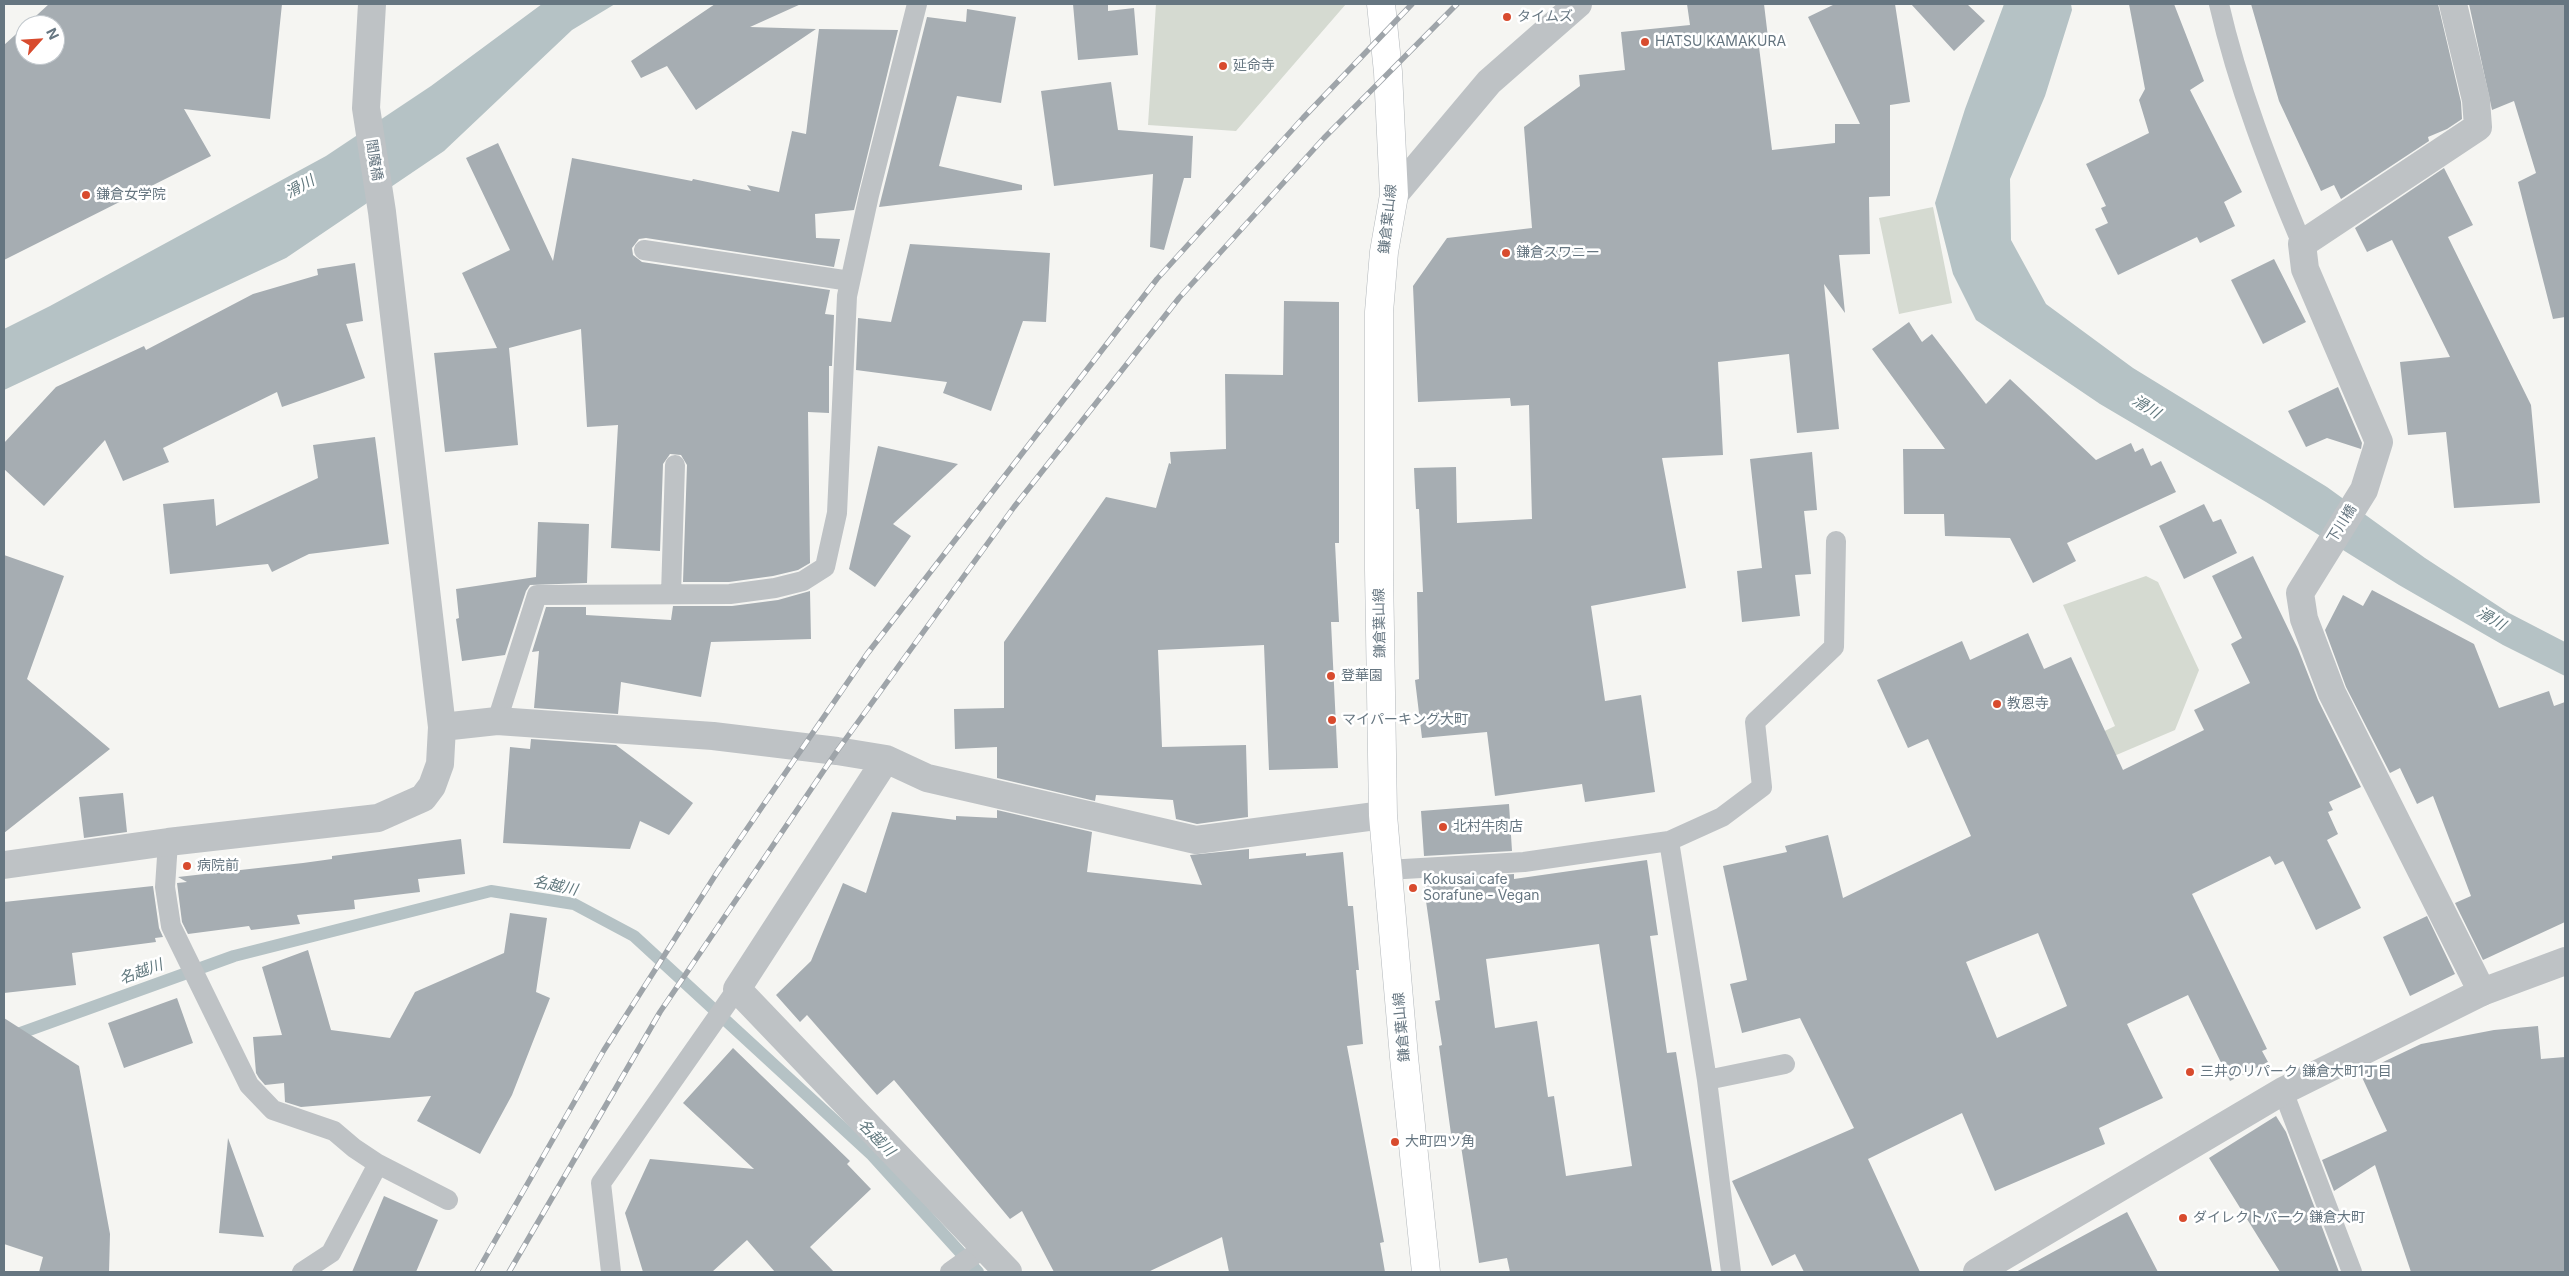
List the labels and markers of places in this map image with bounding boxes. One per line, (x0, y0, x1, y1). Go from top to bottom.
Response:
place label: タイムズ (1517, 9, 1573, 25)
marker: タイムズ (1501, 11, 1513, 23)
place label: HATSU KAMAKURA (1655, 34, 1786, 50)
marker: HATSU KAMAKURA (1639, 36, 1651, 48)
place label: 延命寺 (1233, 58, 1275, 74)
marker: 延命寺 (1217, 60, 1229, 72)
place label: 鎌倉女学院 (96, 187, 166, 203)
marker: 鎌倉女学院 (80, 189, 92, 201)
place label: 鎌倉スワニー (1516, 245, 1600, 261)
marker: 鎌倉スワニー (1500, 247, 1512, 259)
place label: 登華園 (1341, 668, 1383, 684)
marker: 登華園 (1325, 670, 1337, 682)
place label: 教恩寺 (2007, 696, 2049, 712)
marker: 教恩寺 (1991, 698, 2003, 710)
place label: マイパーキング大町 (1342, 712, 1468, 728)
marker: マイパーキング大町 (1326, 714, 1338, 726)
place label: 北村牛肉店 (1453, 819, 1523, 835)
marker: 北村牛肉店 (1437, 821, 1449, 833)
place label: 病院前 (197, 858, 239, 874)
marker: 病院前 (181, 860, 193, 872)
place label: Kokusai cafe Sorafune - Vegan (1423, 872, 1540, 904)
marker: Kokusai cafe Sorafune - Vegan (1407, 882, 1419, 894)
place label: 三井のリパーク 鎌倉大町1丁目 (2200, 1064, 2392, 1080)
marker: 三井のリパーク 鎌倉大町1丁目 (2184, 1066, 2196, 1078)
place label: 大町四ツ角 (1405, 1134, 1475, 1150)
marker: 大町四ツ角 (1389, 1136, 1401, 1148)
place label: ダイレクトパーク 鎌倉大町 (2193, 1210, 2365, 1226)
marker: ダイレクトパーク 鎌倉大町 (2177, 1212, 2189, 1224)

